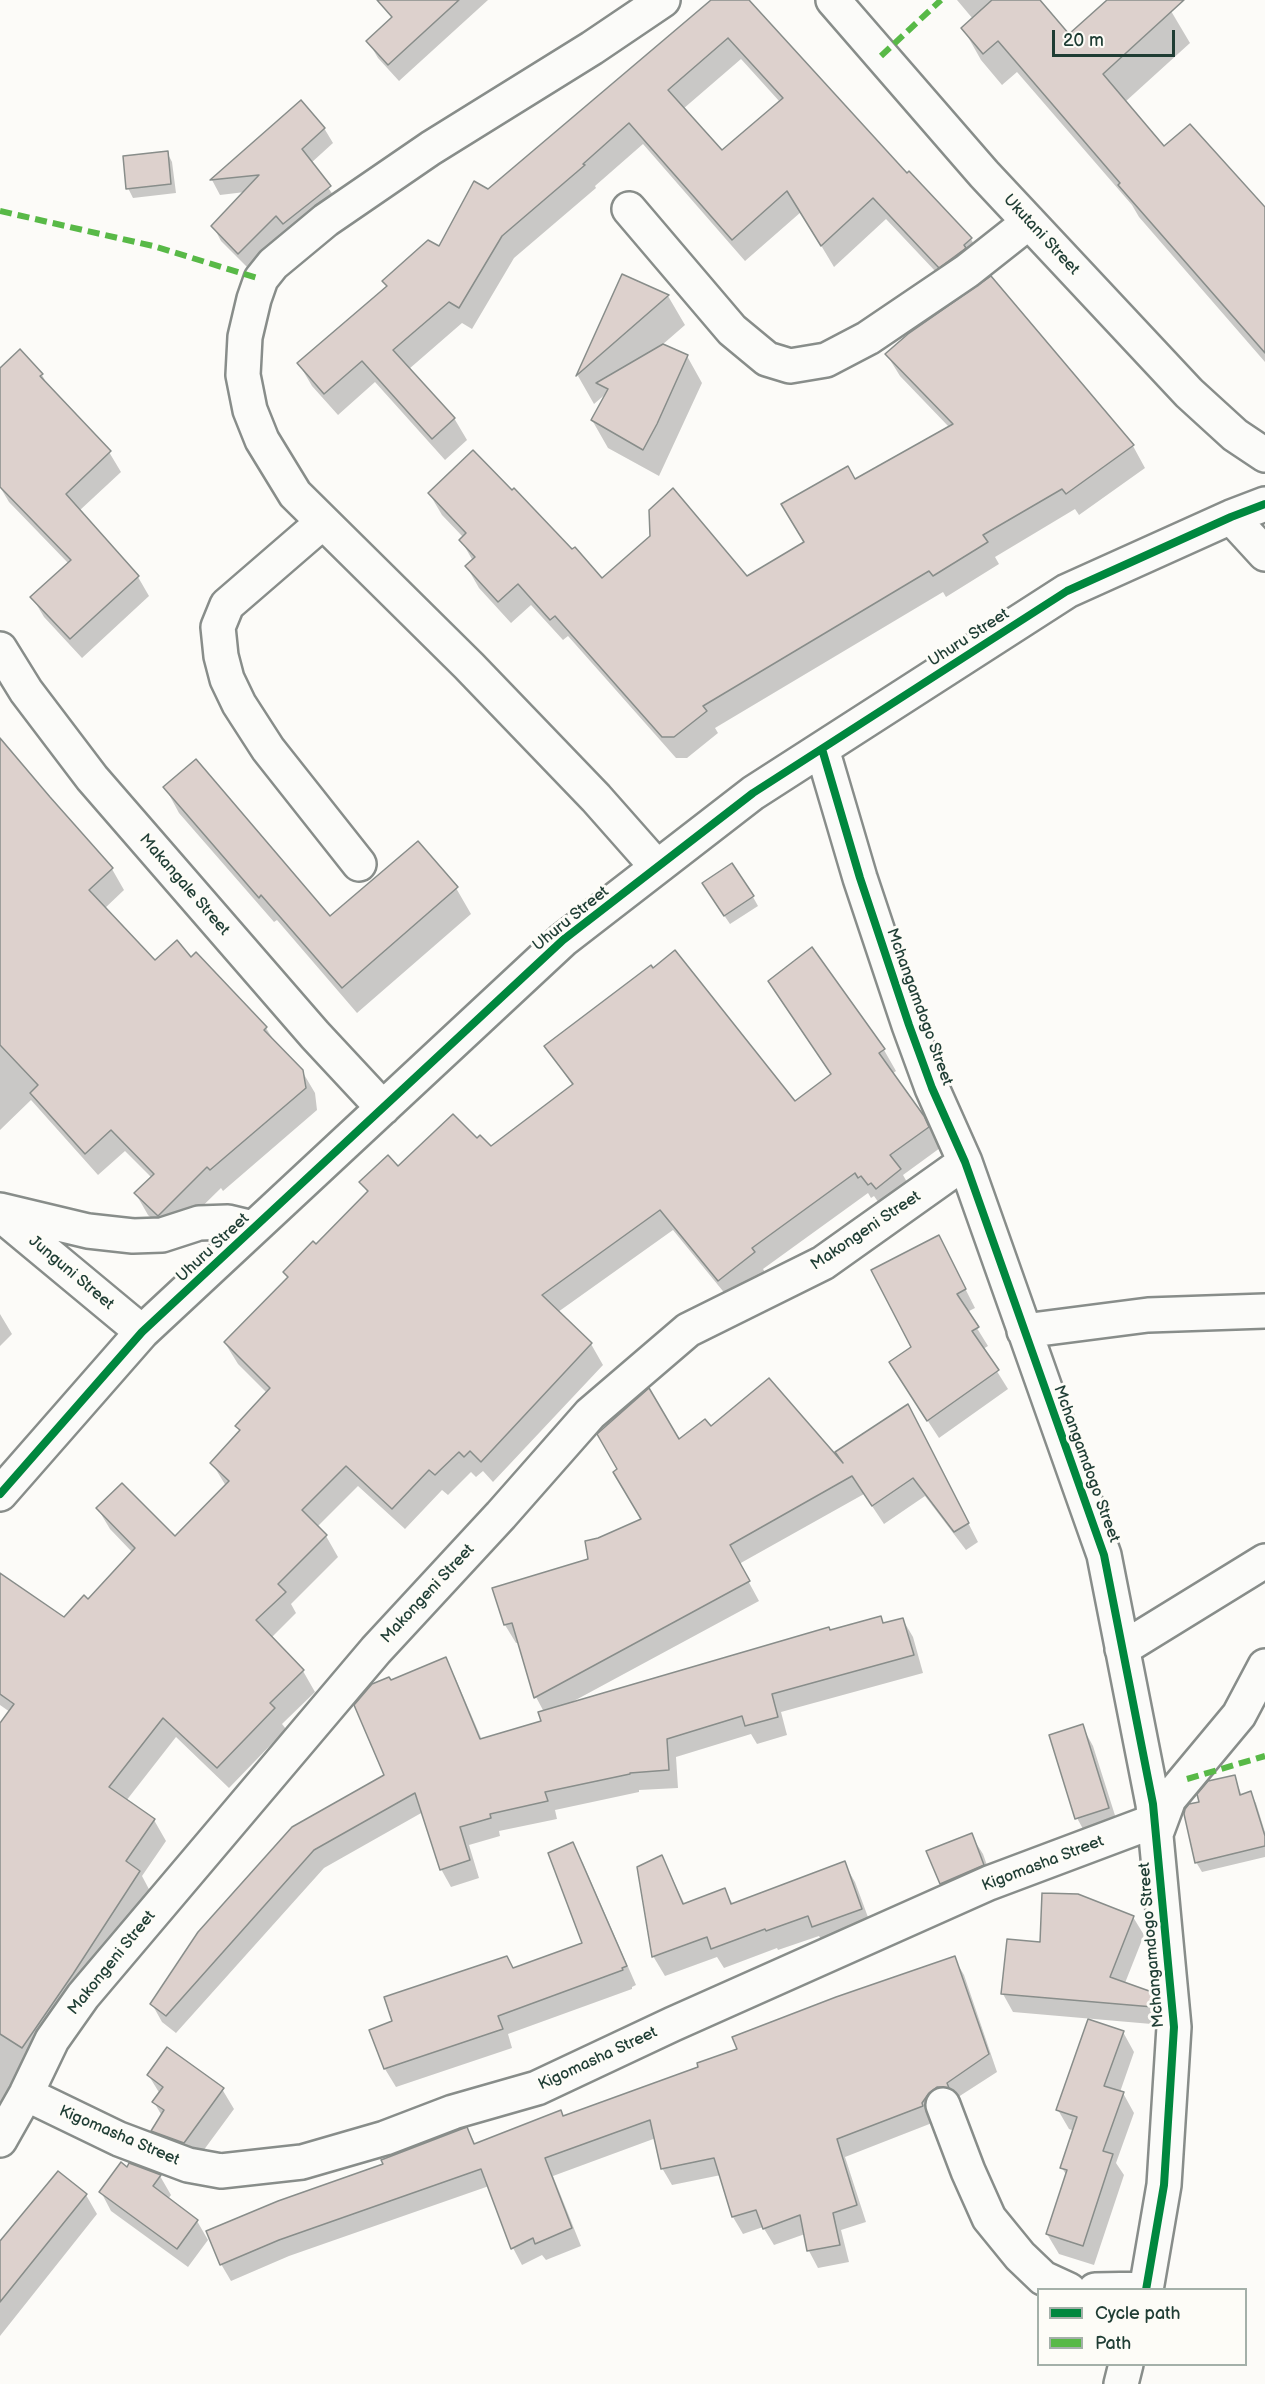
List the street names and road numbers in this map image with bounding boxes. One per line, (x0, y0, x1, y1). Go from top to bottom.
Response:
street label: Ukutani Street (999, 191, 1083, 279)
street label: Uhuru Street (925, 605, 1013, 671)
street label: Makangale Street (135, 830, 233, 940)
street label: Uhuru Street (529, 882, 613, 956)
street label: Mchangamdogo Street (882, 926, 956, 1088)
street label: Makongeni Street (807, 1187, 925, 1275)
street label: Uhuru Street (173, 1209, 253, 1287)
street label: Junguni Street (24, 1232, 118, 1314)
street label: Mchangamdogo Street (1049, 1383, 1123, 1545)
street label: Makongeni Street (377, 1541, 479, 1647)
street label: Kigomasha Street (979, 1832, 1107, 1896)
street label: Mchangamdogo Street (1135, 1862, 1169, 2028)
street label: Makongeni Street (64, 1907, 160, 2019)
street label: Kigomasha Street (536, 2023, 660, 2095)
street label: Kigomasha Street (56, 2102, 182, 2170)

